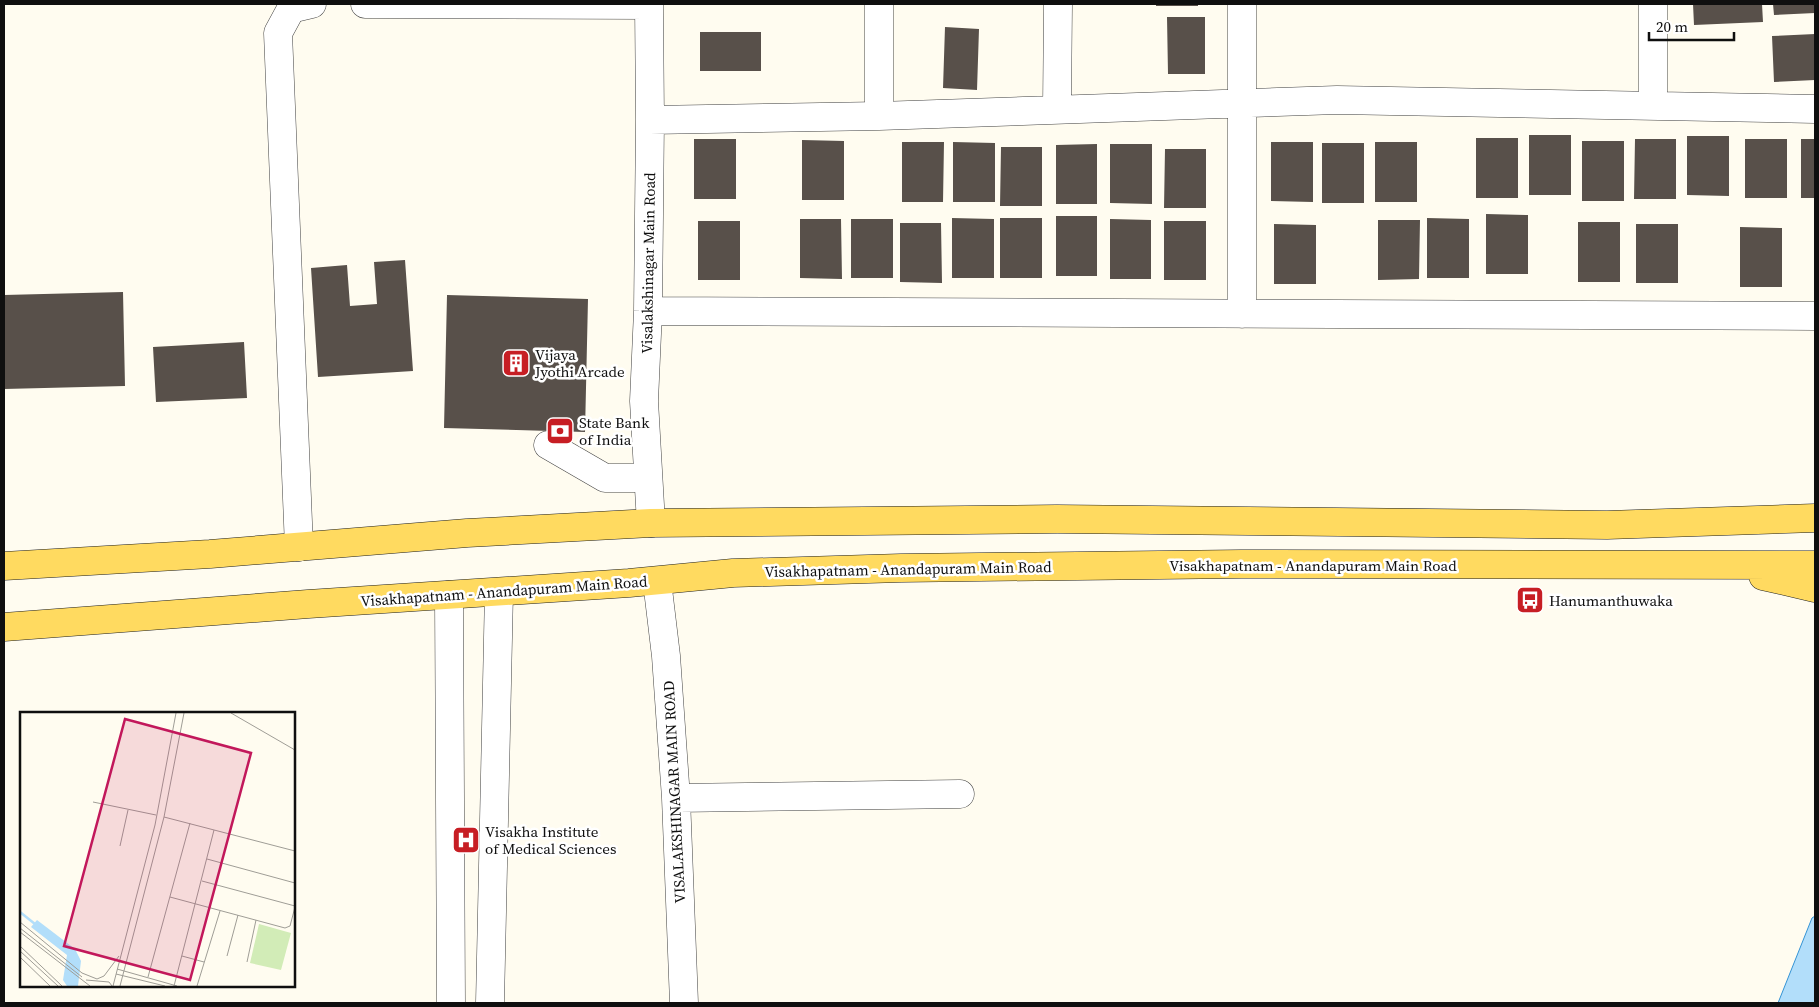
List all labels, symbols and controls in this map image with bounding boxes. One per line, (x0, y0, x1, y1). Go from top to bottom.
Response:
scale bar (1649, 10, 1734, 42)
text: 20 m (1656, 16, 1688, 37)
street label: Visalakshinagar Main Road (636, 172, 660, 354)
place label: Vijaya Jyothi Arcade (534, 344, 625, 382)
building icon: Vijaya Jyothi Arcade (501, 348, 531, 378)
place label: State Bank of India (579, 412, 650, 450)
bank icon: State Bank of India (545, 416, 575, 446)
street label: Visakhapatnam - Anandapuram Main Road (1169, 555, 1457, 576)
street label: Visakhapatnam - Anandapuram Main Road (764, 556, 1052, 582)
street label: Visakhapatnam - Anandapuram Main Road (360, 570, 649, 611)
bus stop icon: Hanumanthuwaka (1515, 585, 1545, 615)
place label: Hanumanthuwaka (1549, 590, 1673, 611)
street label: VISALAKSHINAGAR MAIN ROAD (658, 680, 690, 904)
inset map (20, 712, 295, 987)
place label: Visakha Institute of Medical Sciences (485, 821, 617, 859)
hospital icon: Visakha Institute of Medical Sciences (451, 825, 481, 855)

